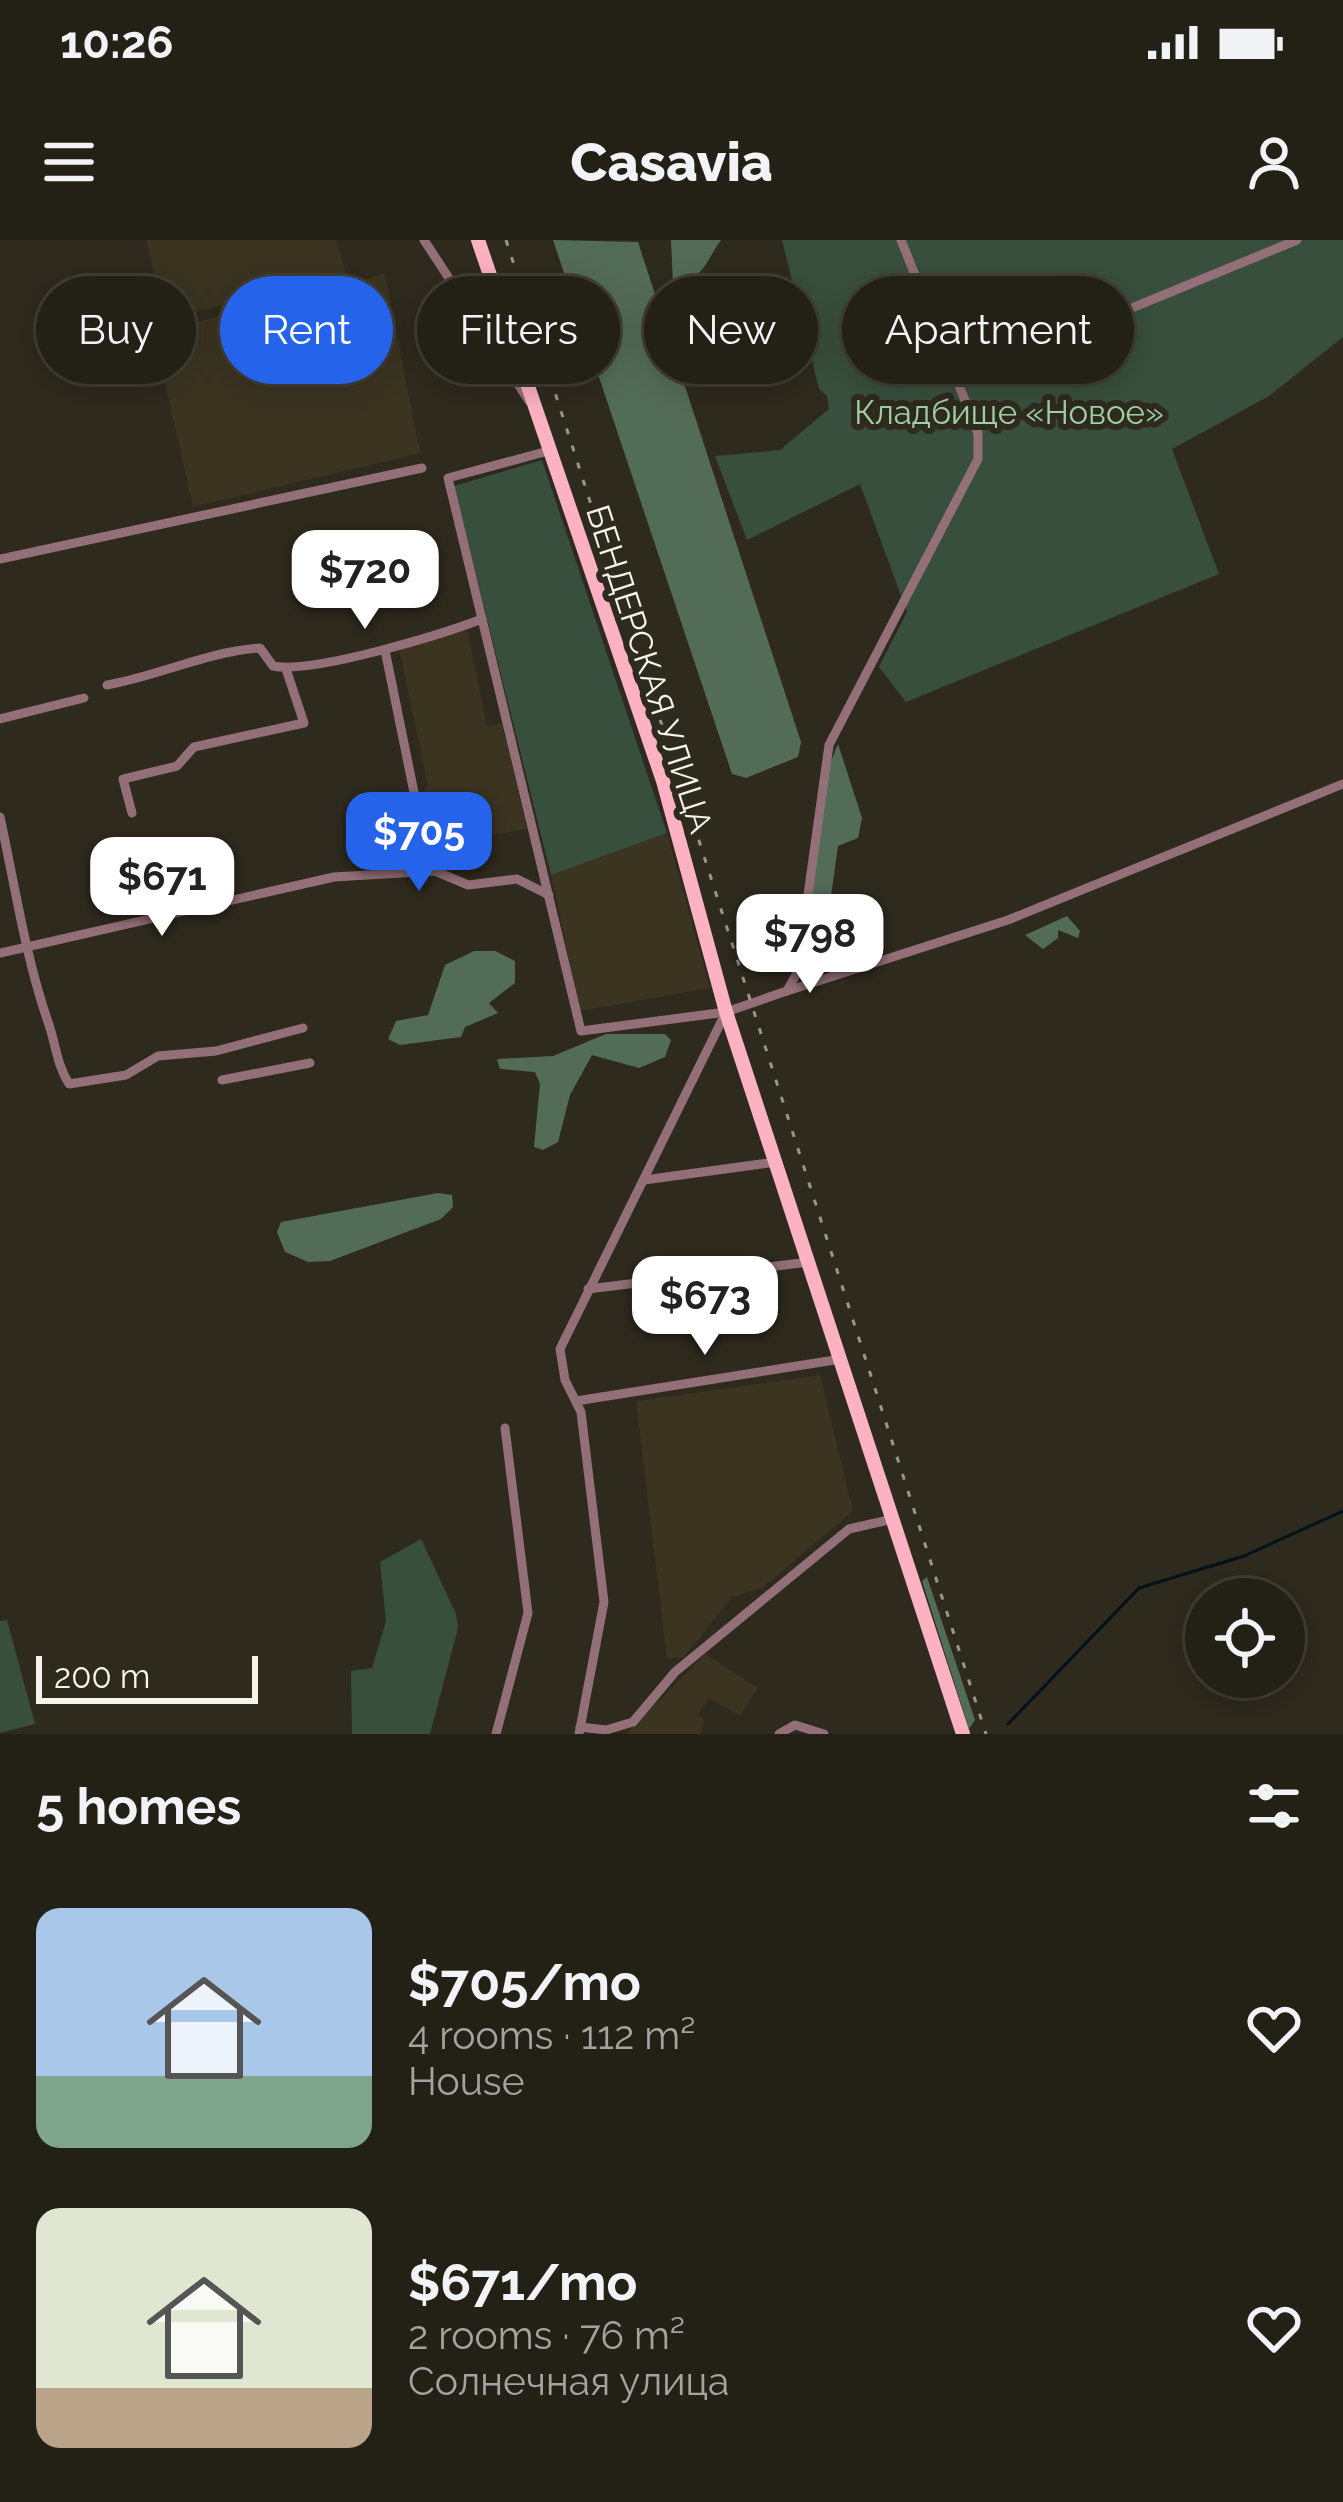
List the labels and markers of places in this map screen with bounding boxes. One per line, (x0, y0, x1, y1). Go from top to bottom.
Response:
pin: $720 (294, 530, 436, 632)
pin: $705 (348, 792, 490, 894)
pin: $671 (91, 837, 233, 939)
pin: $798 (739, 894, 881, 996)
pin: $673 (634, 1256, 776, 1358)

